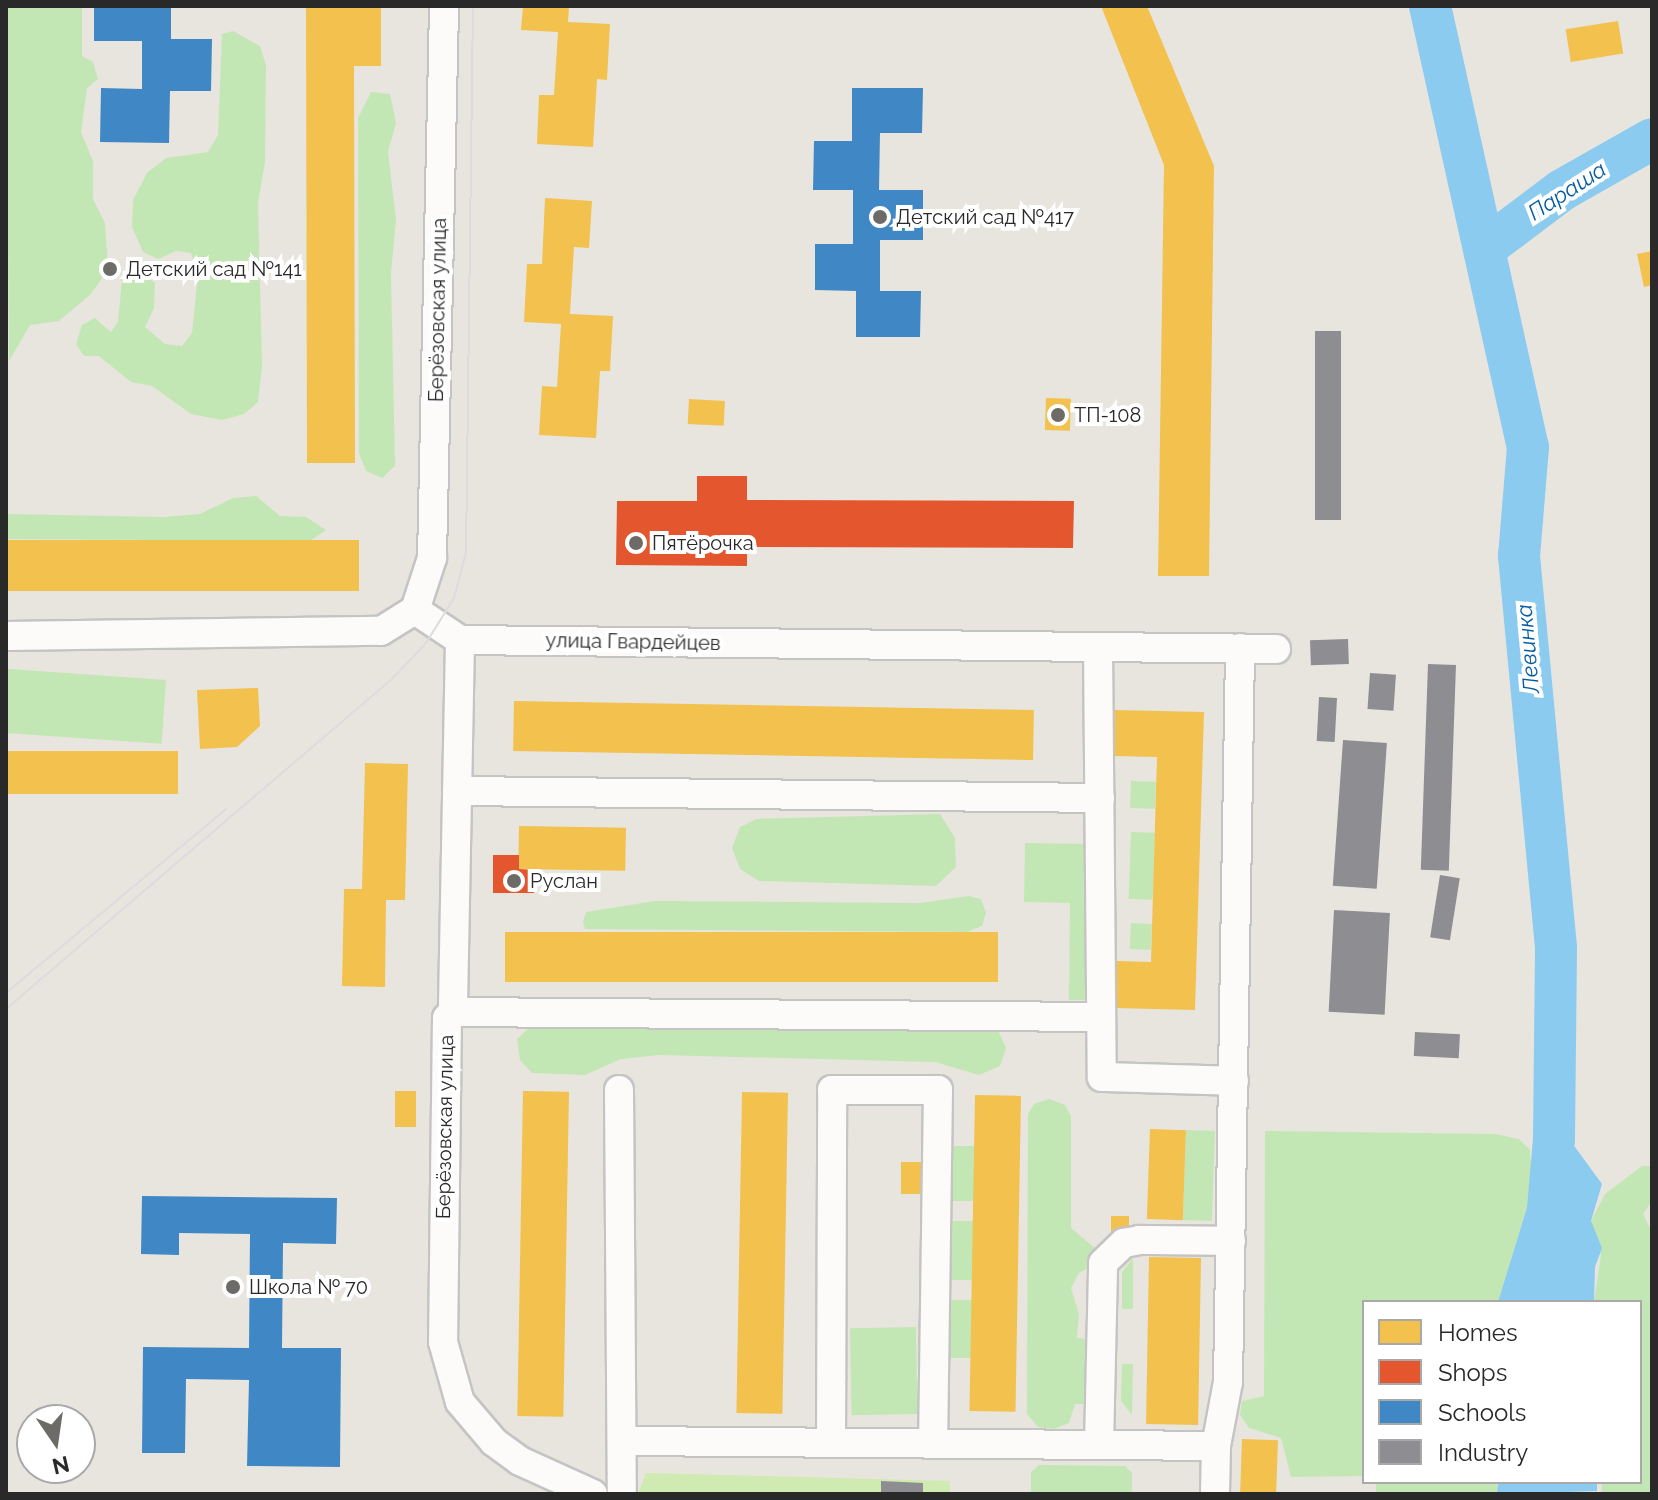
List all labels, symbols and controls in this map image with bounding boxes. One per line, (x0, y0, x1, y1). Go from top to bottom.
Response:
water label: Параша (1523, 156, 1611, 226)
place label: Детский сад №417 (896, 205, 1074, 229)
marker: Детский сад №417 (871, 208, 889, 226)
street label: Берёзовская улица (424, 217, 452, 403)
place label: Детский сад №141 (126, 257, 302, 281)
marker: Детский сад №141 (101, 260, 119, 278)
place label: ТП-108 (1074, 403, 1141, 427)
marker: ТП-108 (1049, 406, 1067, 424)
place label: Пятёрочка (652, 531, 754, 555)
marker: Пятёрочка (627, 534, 645, 552)
water label: Левинка (1511, 603, 1545, 695)
street label: улица Гвардейцев (545, 628, 721, 656)
place label: Руслан (530, 869, 598, 893)
marker: Руслан (505, 872, 523, 890)
street label: Берёзовская улица (431, 1034, 459, 1220)
place label: Школа № 70 (249, 1275, 368, 1299)
marker: Школа № 70 (224, 1278, 242, 1296)
legend (1362, 1300, 1642, 1484)
text: Homes (1438, 1318, 1518, 1347)
text: Shops (1438, 1358, 1507, 1387)
text: Schools (1438, 1398, 1526, 1427)
north arrow (16, 1404, 96, 1484)
text: Industry (1438, 1438, 1528, 1467)
text: N (50, 1451, 72, 1480)

